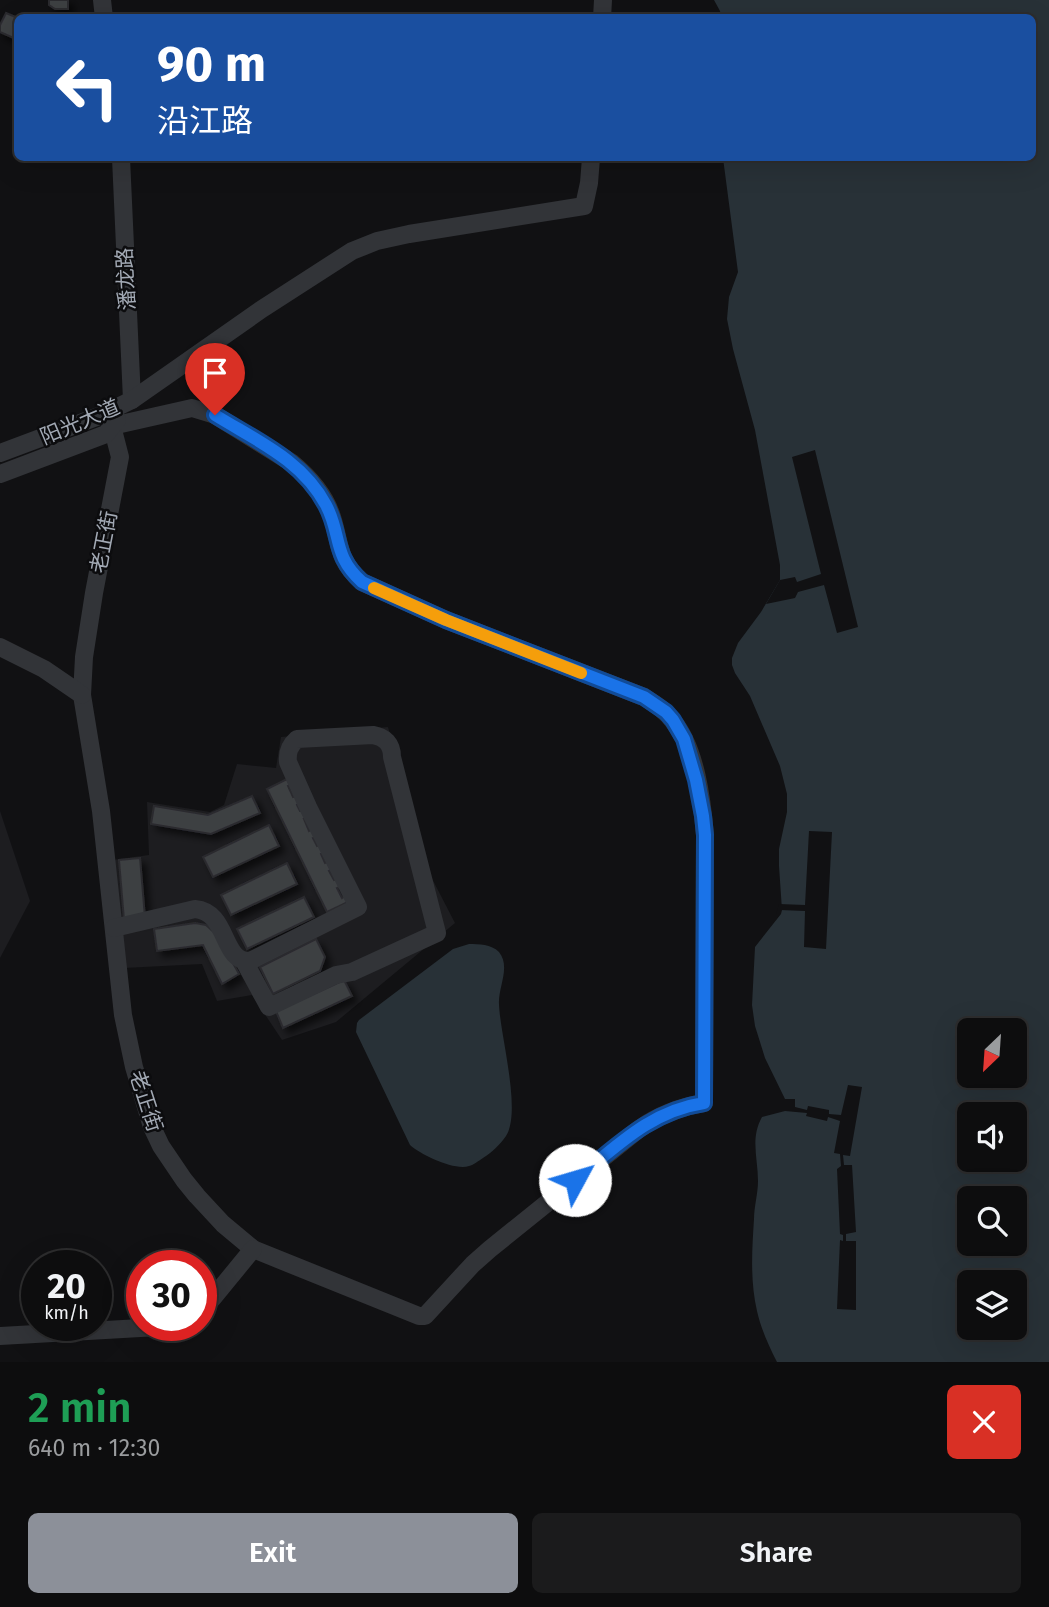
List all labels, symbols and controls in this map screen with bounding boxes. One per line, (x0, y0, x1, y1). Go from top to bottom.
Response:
text: 90 m (157, 35, 266, 94)
icon: left (42, 42, 133, 133)
text: 沿江路 (157, 102, 253, 140)
street label: 潘龙路 (111, 247, 141, 311)
pin (185, 343, 245, 415)
icon: arrive (196, 354, 234, 392)
street label: 阳光大道 (36, 394, 124, 450)
street label: 老正街 (85, 509, 123, 575)
north arrow (957, 1018, 1027, 1088)
map controls (957, 1018, 1027, 1340)
street label: 老正街 (124, 1067, 168, 1135)
button: sound (957, 1102, 1027, 1172)
position arrow (538, 1143, 612, 1217)
button: search (957, 1186, 1027, 1256)
speed limit sign: 30 (126, 1250, 217, 1341)
text: 20 (47, 1265, 86, 1307)
button: layers (957, 1270, 1027, 1340)
text: km/h (44, 1302, 89, 1324)
text: 2 min (28, 1383, 132, 1433)
button: close (947, 1385, 1021, 1459)
text: 640 m · 12:30 (28, 1434, 160, 1462)
button: Exit (28, 1513, 518, 1593)
button: Share (532, 1513, 1021, 1593)

